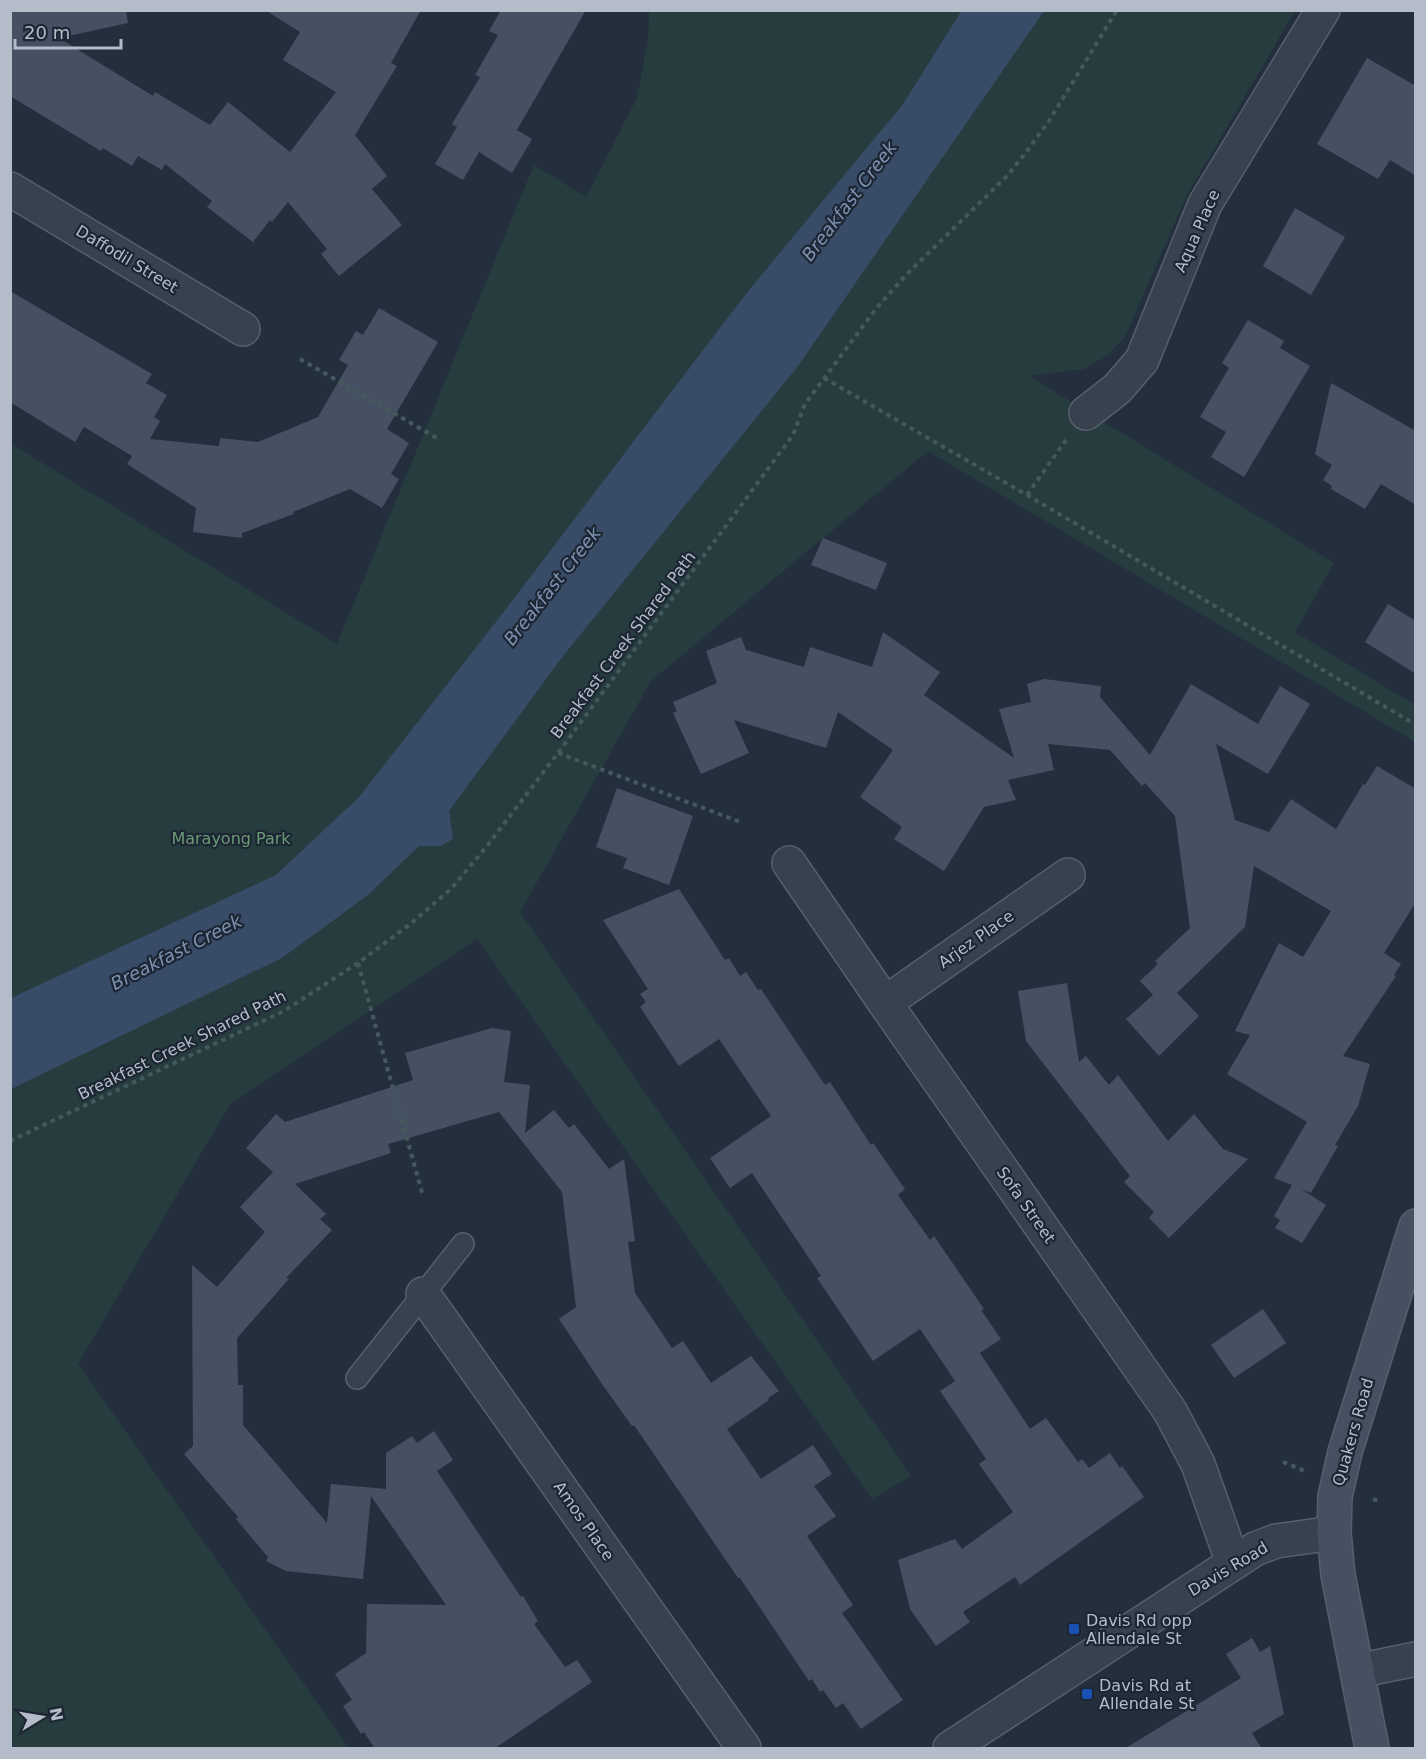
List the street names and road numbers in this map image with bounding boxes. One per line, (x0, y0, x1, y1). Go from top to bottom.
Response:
street label: Aqua Place (1170, 187, 1224, 275)
street label: Daffodil Street (73, 221, 181, 297)
street label: Breakfast Creek Shared Path (546, 548, 700, 742)
street label: Arjez Place (935, 906, 1017, 972)
street label: Breakfast Creek Shared Path (75, 986, 289, 1104)
street label: Sofa Street (993, 1163, 1059, 1247)
street label: Quakers Road (1329, 1376, 1377, 1488)
street label: Amos Place (550, 1478, 618, 1564)
street label: Davis Road (1185, 1538, 1271, 1600)

